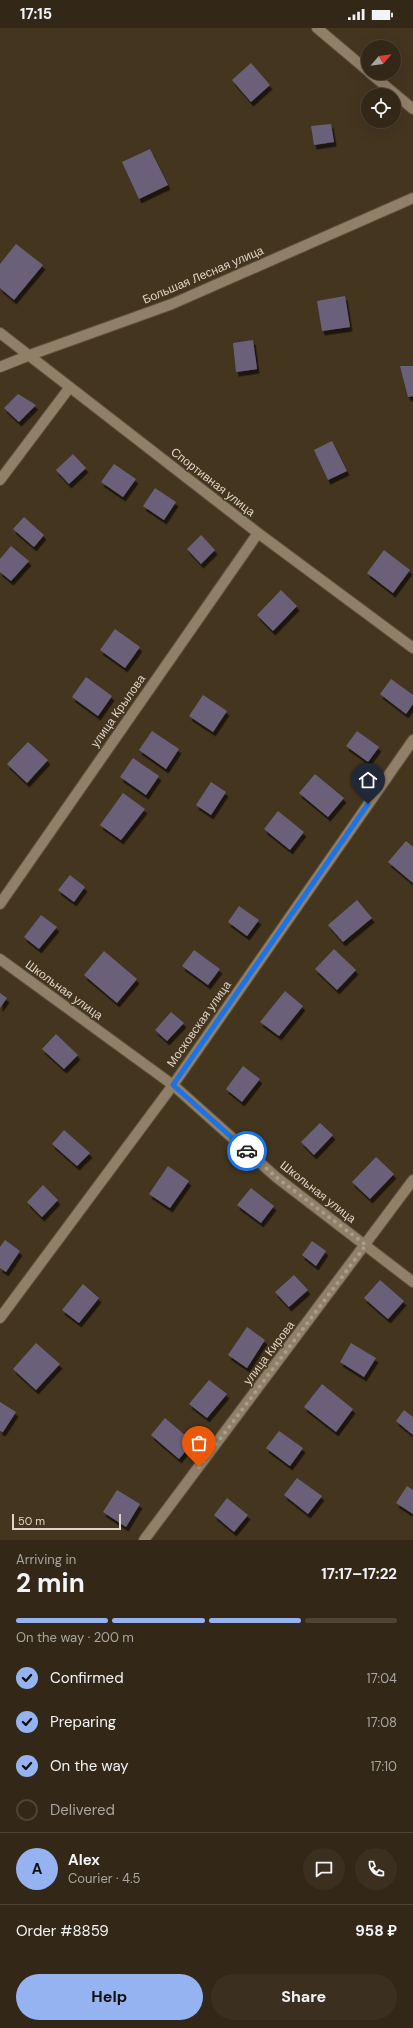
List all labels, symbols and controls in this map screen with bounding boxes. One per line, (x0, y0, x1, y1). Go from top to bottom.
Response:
text: 17:15 (20, 4, 52, 24)
north arrow (361, 40, 401, 80)
map controls (361, 40, 401, 128)
button: locate (361, 88, 401, 128)
street label: Большая Лесная улица (140, 242, 266, 308)
street label: Спортивная улица (168, 444, 259, 520)
street label: улица Крылова (87, 671, 149, 750)
pin (351, 763, 385, 804)
icon: home (357, 769, 379, 791)
street label: Школьная улица (22, 956, 106, 1024)
street label: Московская улица (163, 977, 235, 1070)
courier (227, 1131, 267, 1171)
icon: car (236, 1140, 258, 1162)
street label: Школьная улица (277, 1157, 359, 1227)
street label: улица Кирова (240, 1318, 298, 1388)
pin (182, 1426, 216, 1467)
icon: bag (188, 1432, 210, 1454)
scale bar (12, 1512, 121, 1531)
text: 50 m (18, 1514, 45, 1528)
text: Arriving in (16, 1551, 76, 1568)
text: 17:17–17:22 (321, 1564, 397, 1584)
text: 2 min (16, 1566, 85, 1600)
text: On the way · 200 m (16, 1629, 134, 1646)
icon: check (16, 1667, 38, 1689)
text: Confirmed (50, 1668, 124, 1688)
text: 17:04 (367, 1670, 397, 1687)
icon: check (16, 1711, 38, 1733)
text: Preparing (50, 1712, 116, 1732)
text: 17:08 (367, 1714, 397, 1731)
icon: check (16, 1755, 38, 1777)
text: On the way (50, 1756, 129, 1776)
text: 17:10 (370, 1758, 397, 1775)
text: Delivered (50, 1800, 115, 1820)
button: chat (303, 1848, 345, 1890)
button: phone (355, 1848, 397, 1890)
text: Alex (68, 1850, 100, 1870)
text: A (32, 1859, 42, 1879)
text: Courier · 4.5 (68, 1870, 141, 1887)
text: Order #8859 (16, 1921, 109, 1941)
text: 958 ₽ (355, 1921, 397, 1941)
button: Help (16, 1974, 203, 2020)
button: Share (211, 1974, 397, 2020)

